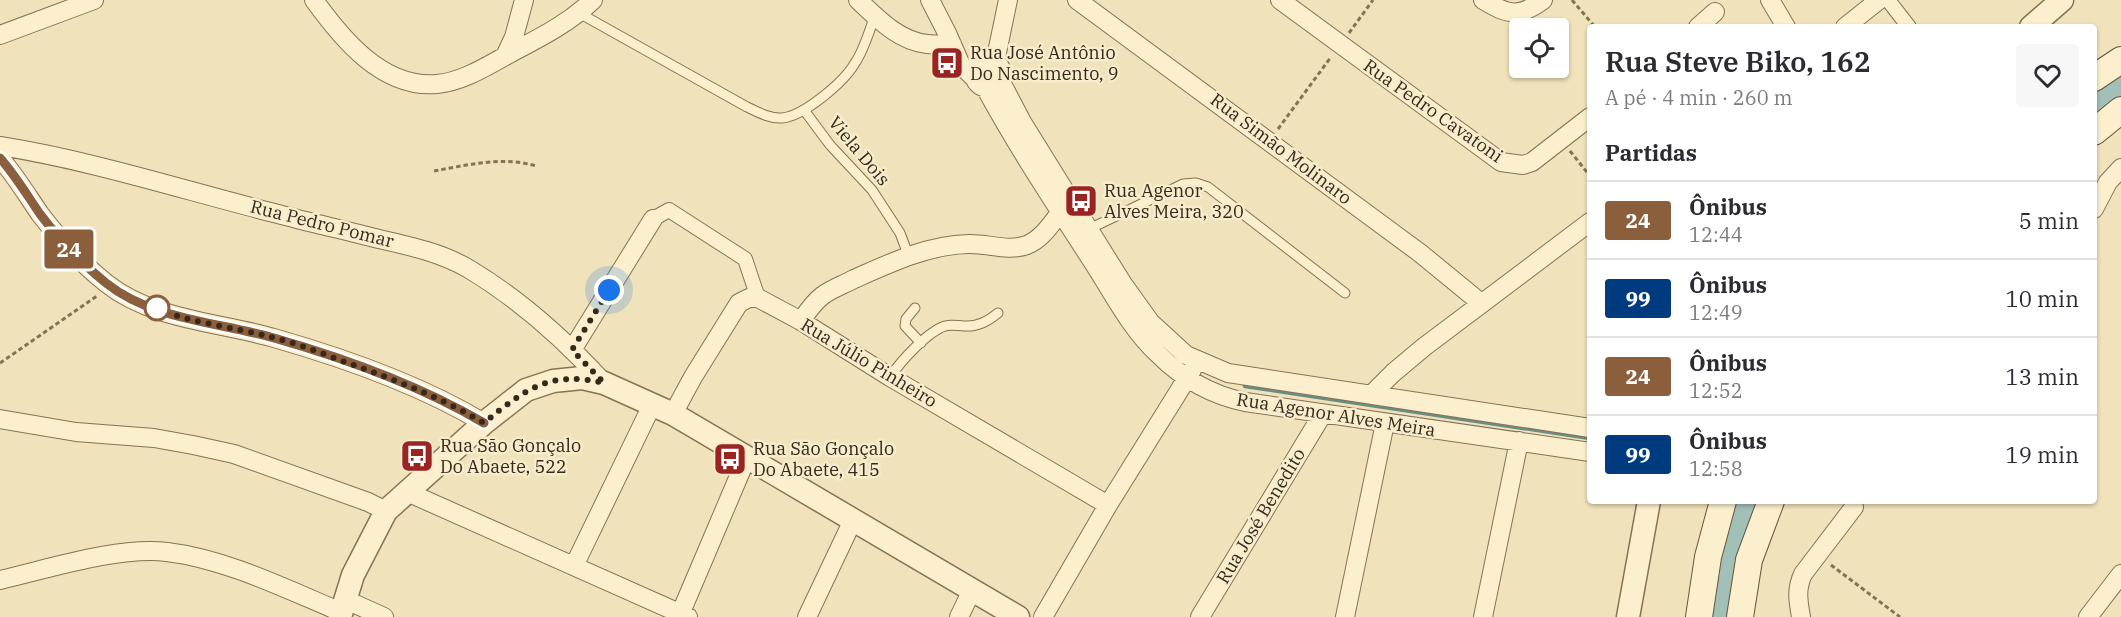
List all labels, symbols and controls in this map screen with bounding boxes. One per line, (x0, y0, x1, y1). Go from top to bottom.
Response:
map controls (1509, 18, 1569, 78)
button: locate (1509, 18, 1569, 78)
place label: Rua José Antônio Do Nascimento, 9 (970, 41, 1119, 85)
text: Rua Steve Biko, 162 (1605, 43, 1871, 80)
button: heart (2016, 44, 2079, 107)
bus stop icon: Rua José Antônio Do Nascimento, 9 (929, 45, 965, 81)
street label: Rua Pedro Cavatoni (1359, 54, 1508, 167)
text: A pé · 4 min · 260 m (1605, 84, 1793, 111)
street label: Rua Simão Molinaro (1206, 88, 1357, 209)
street label: Viela Dois (824, 111, 895, 190)
text: Partidas (1605, 138, 1697, 167)
place label: Rua Agenor Alves Meira, 320 (1104, 179, 1244, 223)
bus stop icon: Rua Agenor Alves Meira, 320 (1063, 183, 1099, 219)
text: Ônibus (1689, 192, 1767, 221)
street label: Rua Pedro Pomar (248, 195, 396, 252)
text: 24 (1625, 206, 1651, 234)
text: 5 min (2019, 206, 2079, 235)
text: 12:44 (1689, 221, 1743, 248)
line badge: 24 (42, 230, 96, 268)
text: 24 (56, 235, 82, 263)
text: Ônibus (1689, 270, 1767, 299)
your location (594, 275, 624, 305)
text: 99 (1625, 284, 1651, 312)
text: 10 min (2006, 284, 2079, 313)
unlabelled marker (144, 295, 170, 321)
text: 12:49 (1689, 299, 1743, 326)
street label: Rua Júlio Pinheiro (797, 313, 942, 412)
text: Ônibus (1689, 348, 1767, 377)
text: 24 (1625, 362, 1651, 390)
text: 13 min (2006, 362, 2079, 391)
text: 12:52 (1689, 377, 1743, 404)
street label: Rua Agenor Alves Meira (1235, 387, 1437, 442)
text: Ônibus (1689, 426, 1767, 455)
place label: Rua São Gonçalo Do Abaete, 522 (440, 434, 581, 478)
place label: Rua São Gonçalo Do Abaete, 415 (753, 437, 894, 481)
bus stop icon: Rua São Gonçalo Do Abaete, 522 (399, 438, 435, 474)
text: 99 (1625, 440, 1651, 468)
text: 19 min (2006, 440, 2079, 469)
bus stop icon: Rua São Gonçalo Do Abaete, 415 (712, 441, 748, 477)
street label: Rua José Benedito (1211, 444, 1310, 588)
text: 12:58 (1689, 455, 1743, 482)

